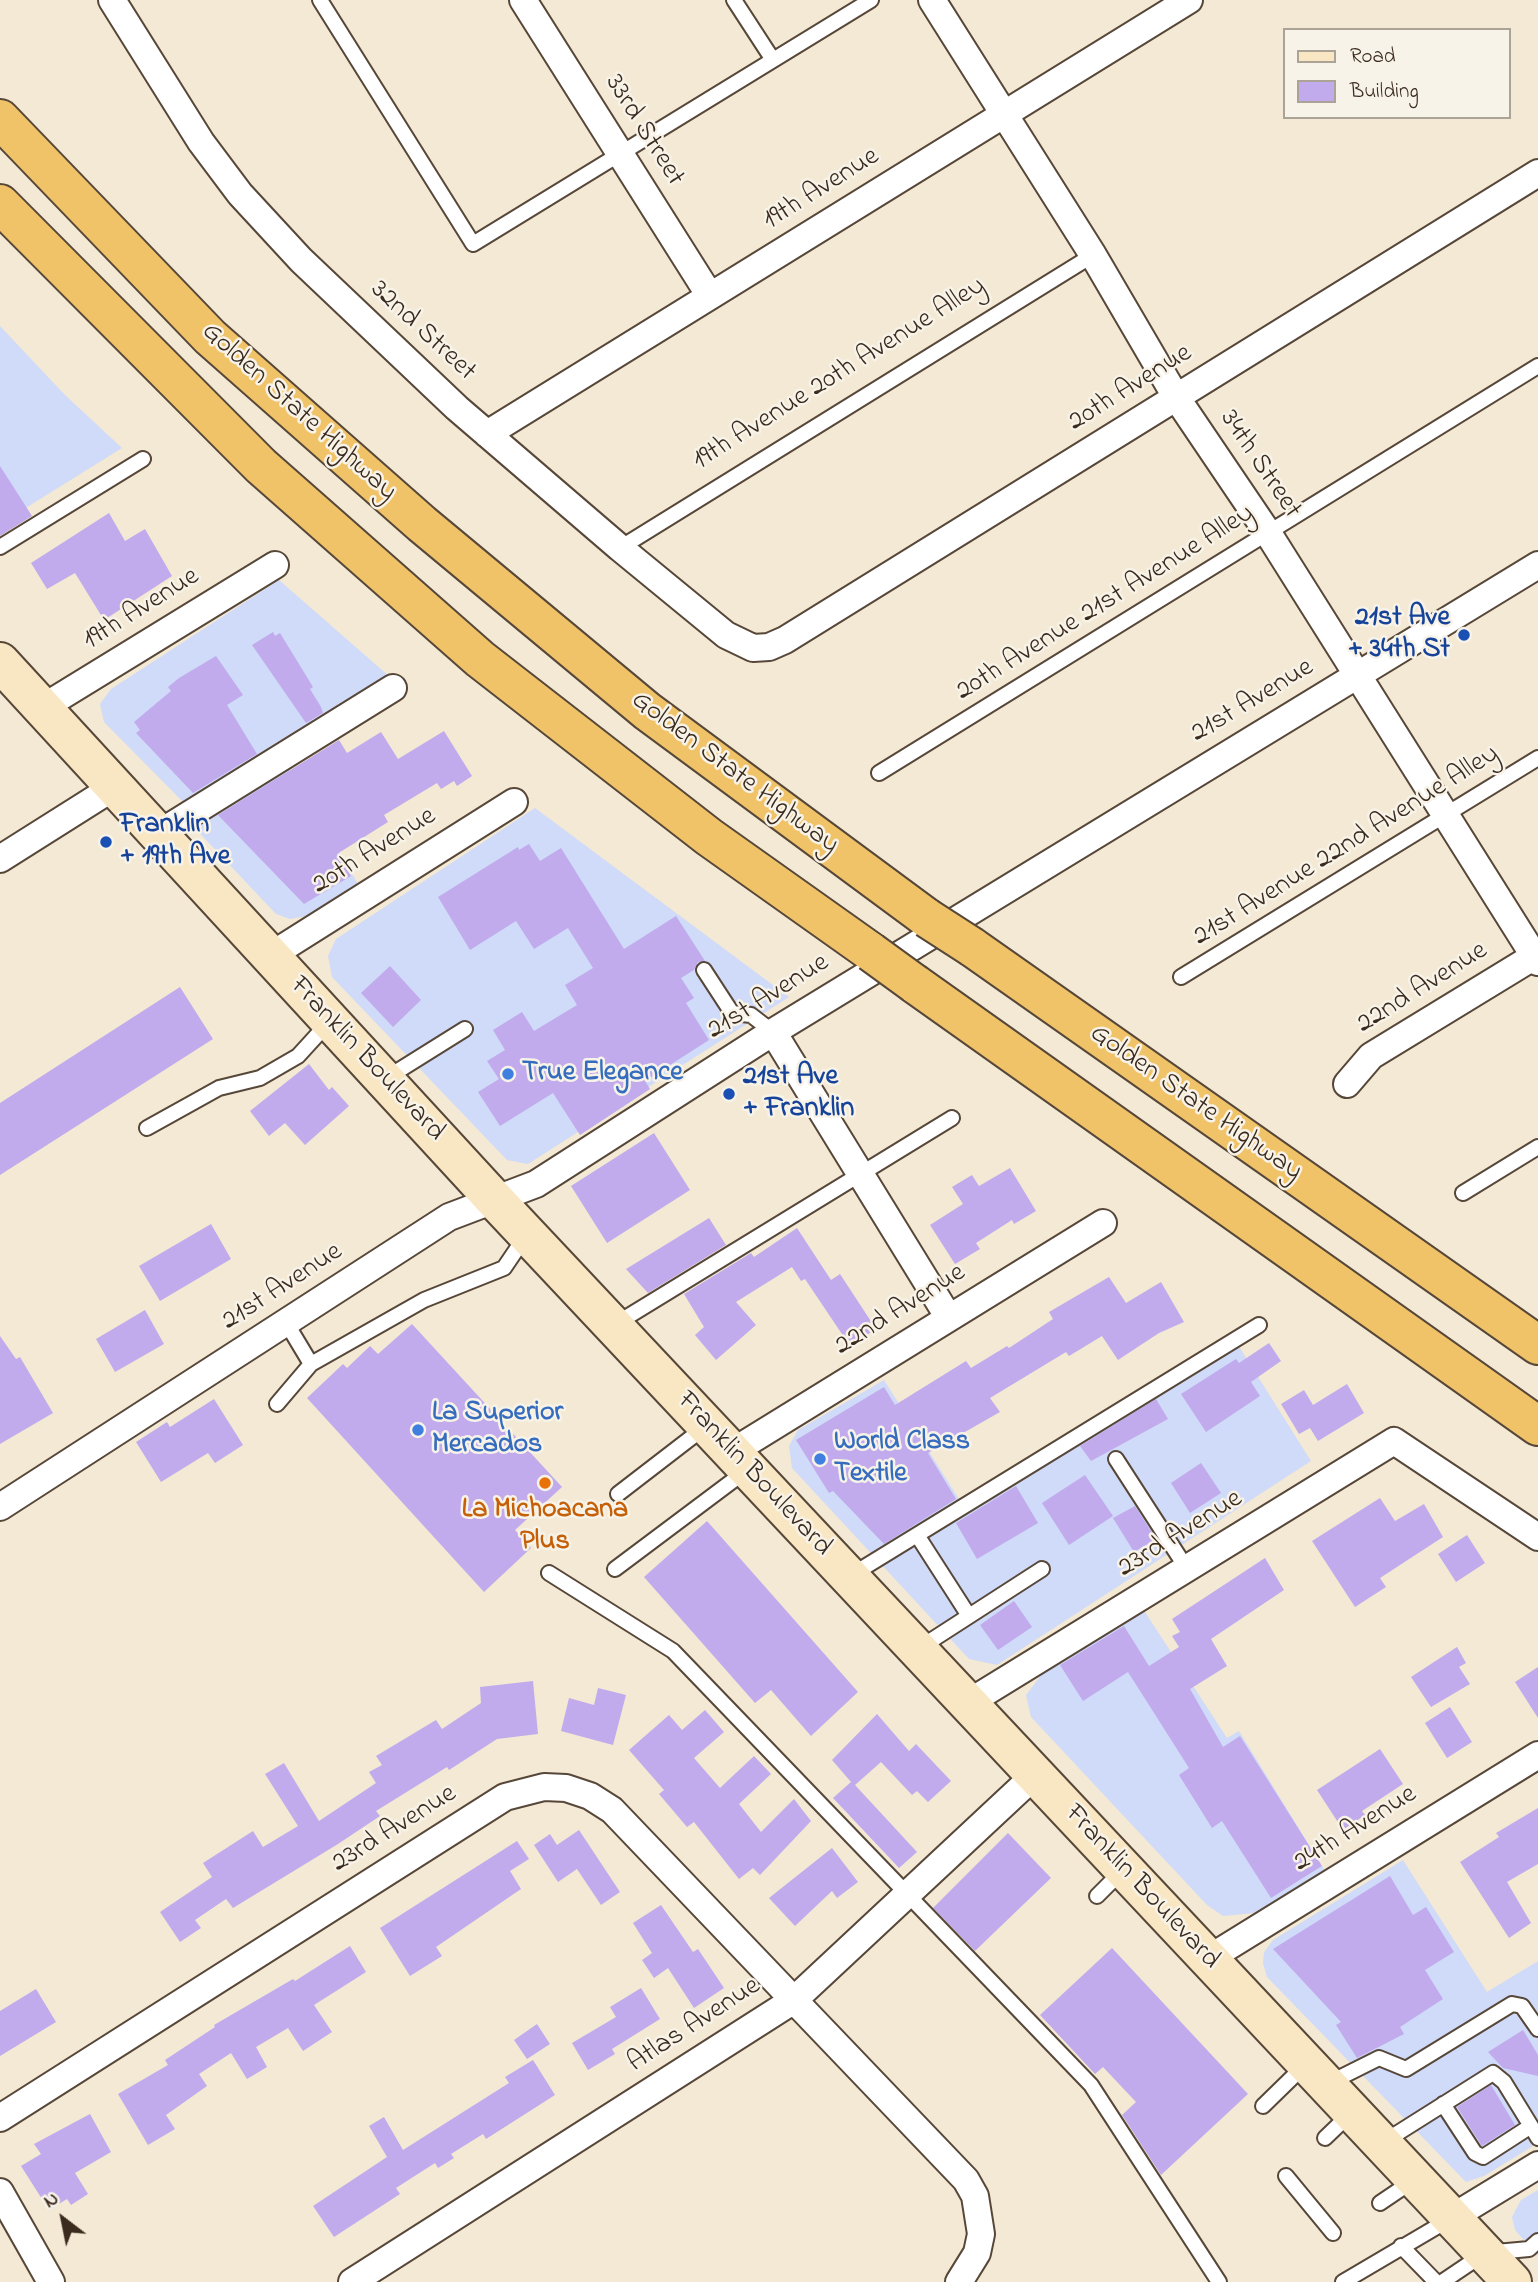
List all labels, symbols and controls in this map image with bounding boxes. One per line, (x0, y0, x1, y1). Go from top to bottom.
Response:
legend (1282, 28, 1510, 119)
text: Road (1350, 42, 1396, 72)
street label: 33rd Street (596, 69, 690, 193)
text: Building (1350, 77, 1419, 107)
street label: 19th Avenue (758, 141, 886, 239)
street label: 19th Avenue 20th Avenue Alley (687, 271, 993, 479)
street label: 32nd Street (362, 275, 482, 389)
street label: Golden State Highway (193, 316, 403, 510)
street label: 20th Avenue (1063, 338, 1199, 440)
street label: 34th Street (1211, 404, 1307, 526)
street label: 20th Avenue 21st Avenue Alley (951, 498, 1261, 710)
street label: 19th Avenue (78, 561, 206, 659)
place label: 21st Ave + 34th St (1348, 602, 1450, 668)
marker: 21st Ave + 34th St (1456, 627, 1472, 643)
street label: 21st Avenue (1186, 652, 1320, 752)
street label: Golden State Highway (623, 685, 845, 863)
street label: 21st Avenue 22nd Avenue Alley (1188, 739, 1506, 955)
street label: 20th Avenue (307, 801, 443, 903)
place label: Franklin + 19th Ave (120, 809, 230, 875)
marker: Franklin + 19th Ave (98, 834, 114, 850)
street label: 22nd Avenue (1351, 936, 1495, 1042)
street label: 21st Avenue (702, 947, 836, 1049)
street label: Franklin Boulevard (281, 971, 451, 1149)
street label: Golden State Highway (1082, 1018, 1308, 1190)
place label: True Elegance (522, 1057, 683, 1091)
place label: 21st Ave + Franklin (743, 1061, 854, 1127)
marker: True Elegance (500, 1066, 516, 1082)
marker: 21st Ave + Franklin (721, 1086, 737, 1102)
street label: 21st Avenue (216, 1237, 350, 1339)
street label: 22nd Avenue (829, 1258, 973, 1364)
street label: Franklin Boulevard (668, 1386, 838, 1564)
place label: La Superior Mercados (432, 1397, 563, 1463)
marker: La Superior Mercados (410, 1422, 426, 1438)
place label: World Class Textile (834, 1426, 970, 1492)
marker: World Class Textile (812, 1451, 828, 1467)
marker: La Michoacana Plus (537, 1475, 553, 1491)
street label: 23rd Avenue (1112, 1483, 1250, 1587)
place label: La Michoacana Plus (462, 1494, 628, 1560)
street label: 23rd Avenue (326, 1778, 464, 1882)
street label: 24th Avenue (1288, 1779, 1424, 1881)
street label: Franklin Boulevard (1056, 1799, 1226, 1977)
street label: Atlas Avenue (622, 1971, 768, 2081)
north arrow (28, 2184, 98, 2254)
text: N (39, 2186, 64, 2216)

